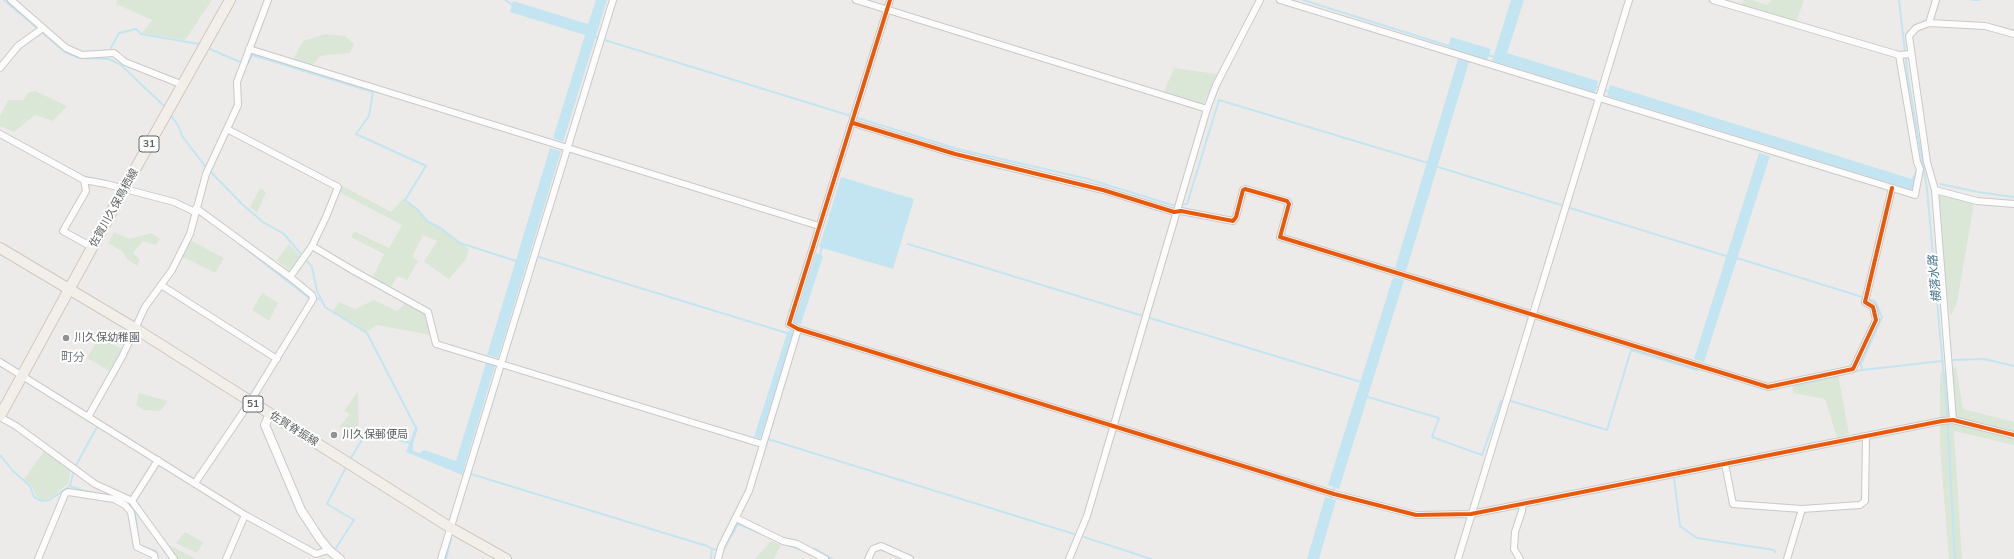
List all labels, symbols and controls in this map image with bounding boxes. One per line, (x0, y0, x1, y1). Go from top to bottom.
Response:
road number: 31 (139, 136, 159, 152)
street label: 佐賀川久保鳥栖線 (87, 166, 141, 250)
water label: 横落水路 (1926, 254, 1944, 304)
place label: 川久保幼稚園 (74, 331, 140, 345)
marker: 川久保幼稚園 (61, 333, 71, 343)
district label: 町分 (61, 350, 85, 364)
road number: 51 (243, 396, 263, 412)
street label: 佐賀脊振線 (267, 409, 321, 449)
place label: 川久保郵便局 (342, 428, 408, 442)
marker: 川久保郵便局 (329, 430, 339, 440)

